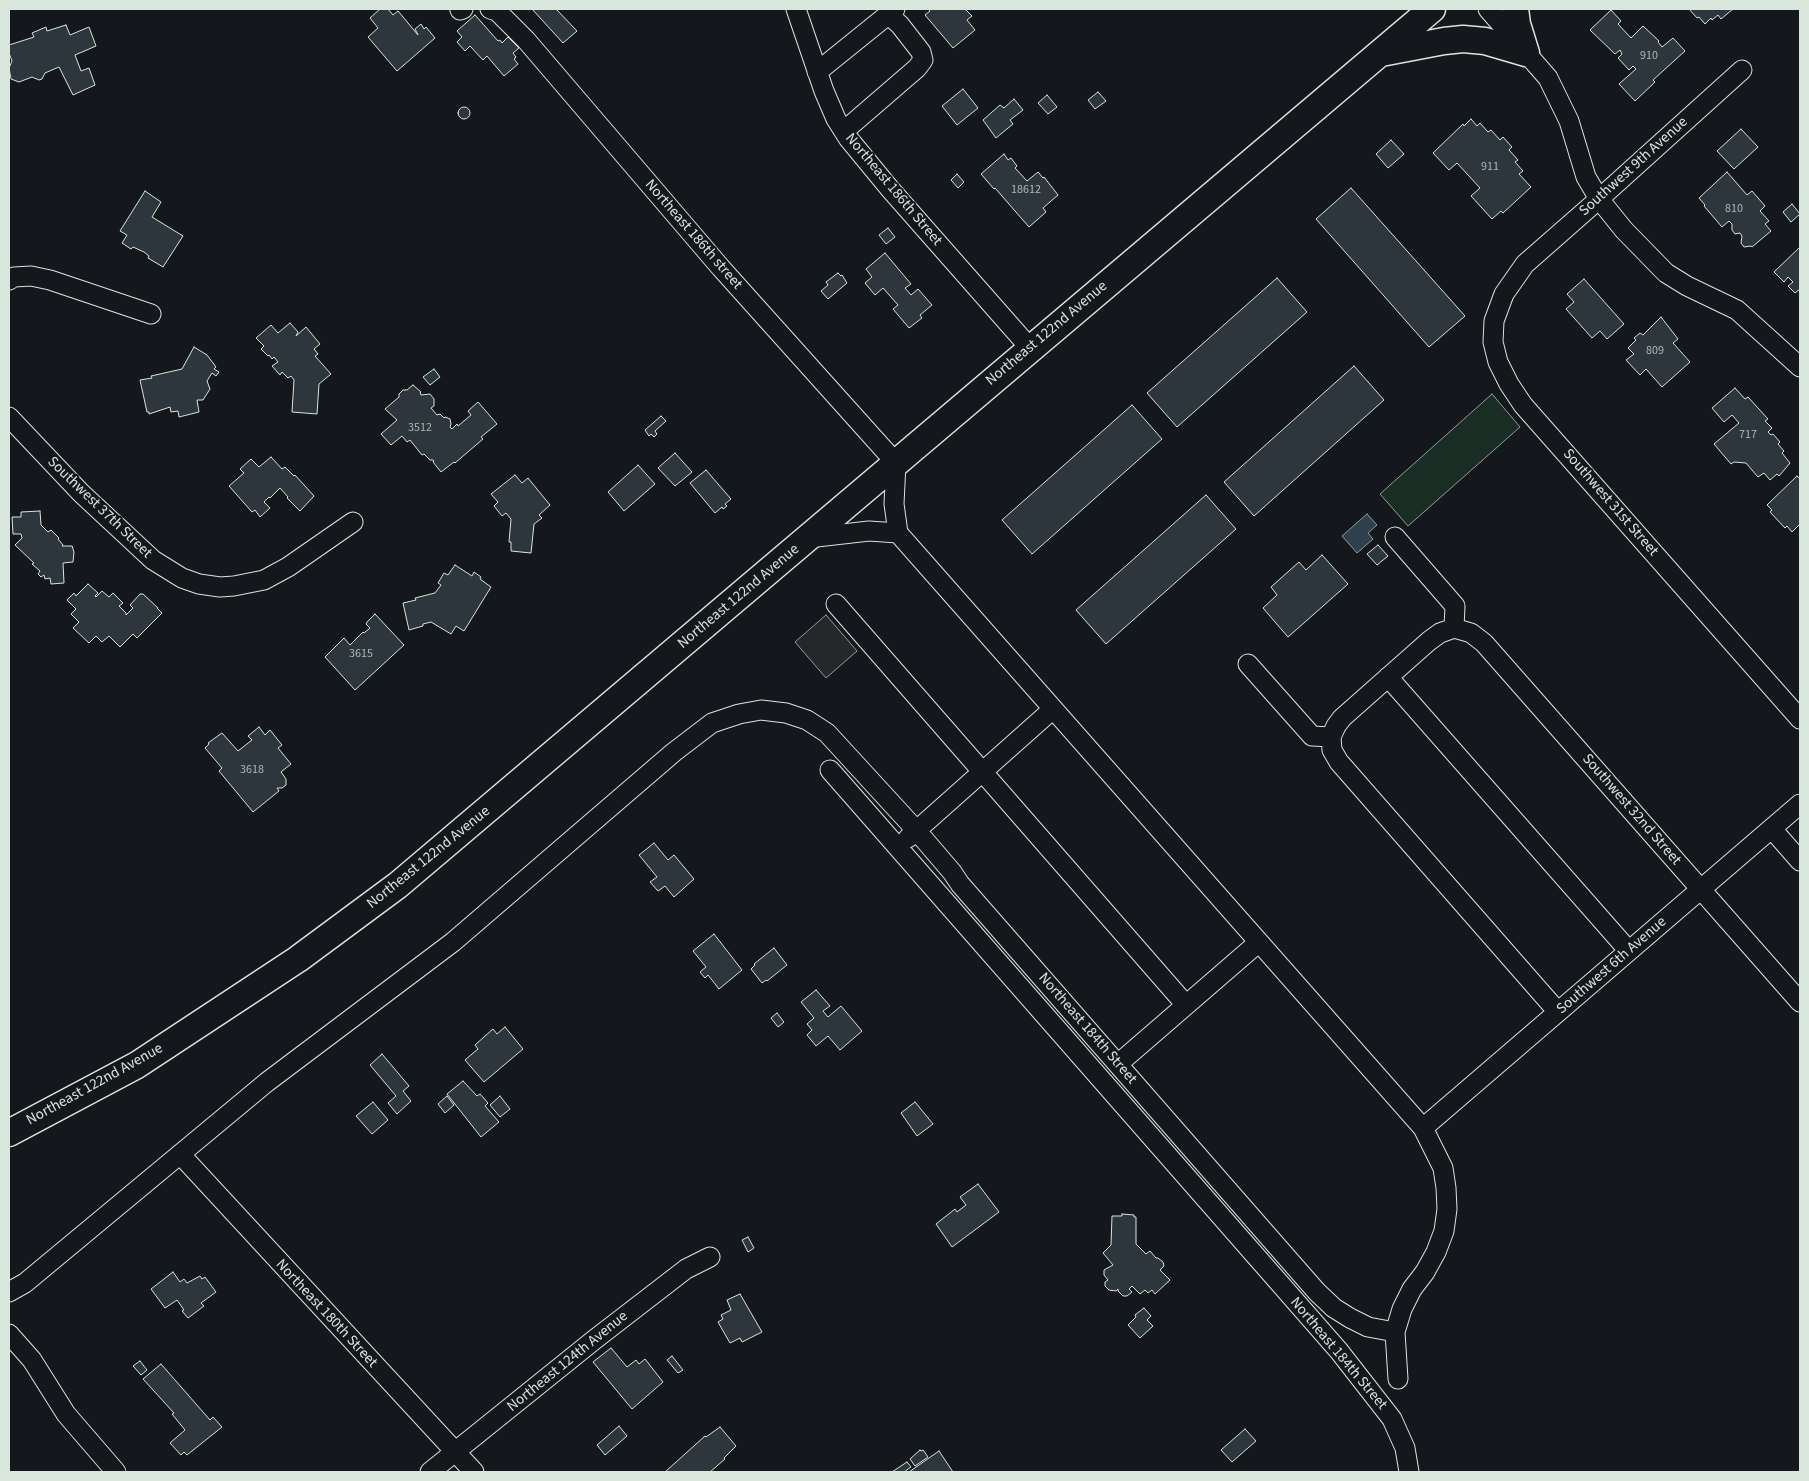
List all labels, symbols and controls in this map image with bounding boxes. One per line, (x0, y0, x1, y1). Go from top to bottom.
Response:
house number: 910 (1640, 49, 1658, 63)
street label: Southwest 9th Avenue (1576, 114, 1692, 220)
street label: Northeast 186th Street (841, 130, 945, 250)
house number: 911 (1481, 160, 1499, 174)
street label: Northeast 186th street (640, 176, 746, 294)
house number: 18612 (1011, 183, 1041, 197)
house number: 810 (1725, 202, 1743, 216)
street label: Northeast 122nd Avenue (983, 278, 1111, 390)
house number: 809 (1646, 344, 1664, 358)
house number: 3512 (408, 421, 432, 435)
house number: 717 (1739, 428, 1757, 442)
street label: Southwest 31st Street (1558, 446, 1662, 560)
street label: Southwest 37th Street (43, 453, 155, 563)
street label: Northeast 122nd Avenue (675, 541, 803, 653)
house number: 3615 (349, 647, 373, 661)
street label: Southwest 32nd Street (1578, 751, 1684, 869)
house number: 3618 (240, 763, 264, 777)
street label: Northeast 122nd Avenue (364, 803, 494, 913)
street label: Southwest 6th Avenue (1553, 913, 1671, 1019)
street label: Northeast 184th Street (1034, 970, 1140, 1088)
street label: Northeast 122nd Avenue (24, 1040, 166, 1130)
street label: Northeast 180th Street (271, 1256, 381, 1372)
street label: Northeast 184th Street (1286, 1294, 1390, 1414)
street label: Northeast 124th Avenue (504, 1308, 632, 1416)

